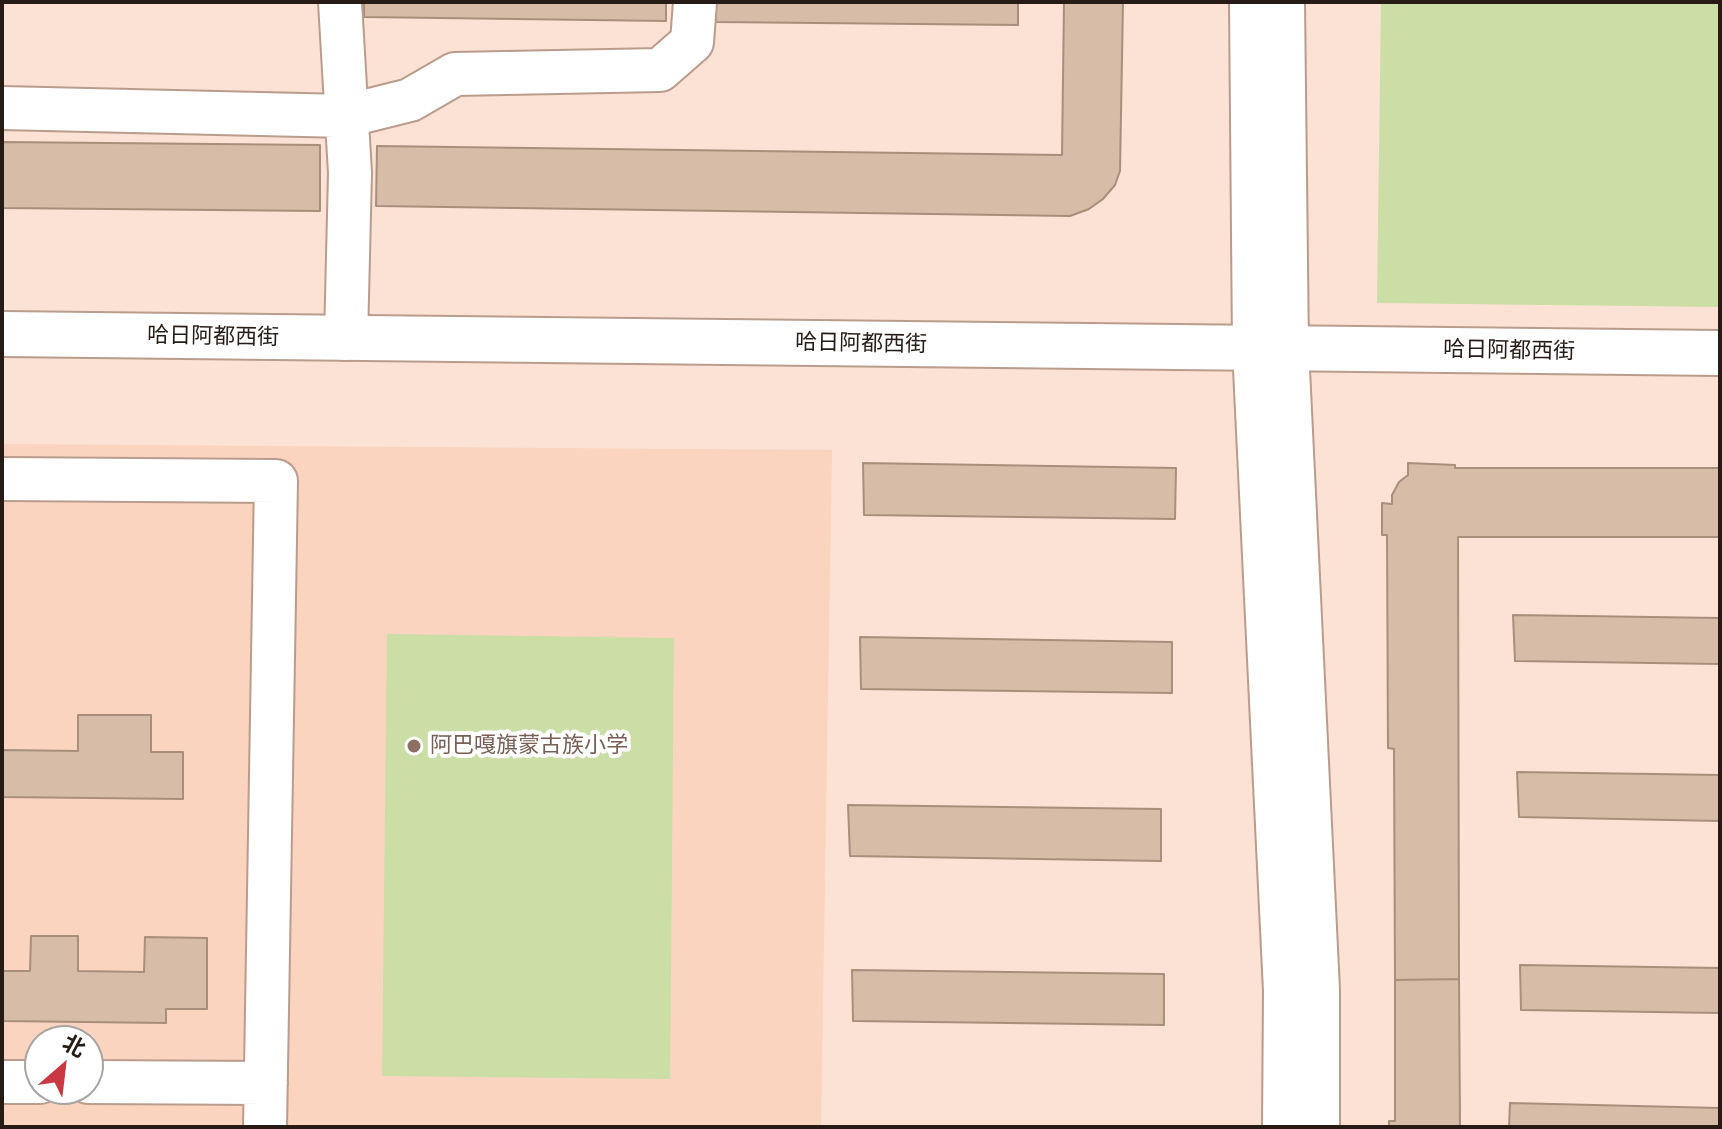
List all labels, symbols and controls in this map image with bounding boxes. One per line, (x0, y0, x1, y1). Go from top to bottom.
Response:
street label: 哈日阿都西街 (147, 323, 279, 351)
street label: 哈日阿都西街 (795, 330, 927, 358)
street label: 哈日阿都西街 (1443, 337, 1575, 365)
place label: 阿巴嘎旗蒙古族小学 (430, 733, 628, 759)
marker: 阿巴嘎旗蒙古族小学 (405, 737, 423, 755)
north arrow (24, 1025, 104, 1105)
text: 北 (58, 1027, 91, 1063)

